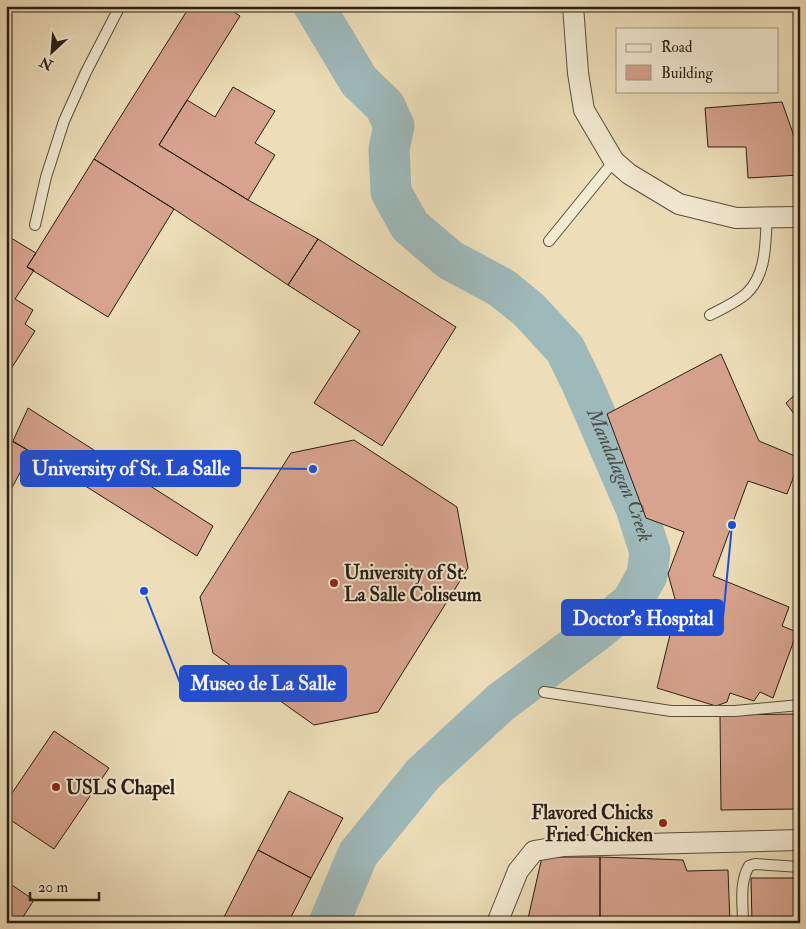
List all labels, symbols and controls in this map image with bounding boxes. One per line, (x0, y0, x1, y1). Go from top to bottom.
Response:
north arrow (28, 28, 78, 78)
legend (616, 28, 778, 92)
text: Road (661, 38, 693, 57)
text: N (37, 53, 57, 74)
text: Building (661, 64, 713, 83)
water label: Mandalagan Creek (581, 403, 658, 545)
callout: University of St. La Salle (21, 451, 240, 486)
text: University of St. La Salle (32, 456, 231, 482)
place label: University of St. La Salle Coliseum (344, 561, 482, 607)
marker: University of St. La Salle Coliseum (328, 577, 340, 589)
callout: Doctor's Hospital (562, 600, 723, 635)
text: Doctor's Hospital (572, 606, 714, 632)
callout: Museo de La Salle (180, 666, 346, 701)
text: Museo de La Salle (189, 671, 336, 696)
place label: USLS Chapel (66, 776, 175, 801)
marker: USLS Chapel (50, 781, 62, 793)
place label: Flavored Chicks Fried Chicken (531, 801, 653, 847)
marker: Flavored Chicks Fried Chicken (657, 817, 669, 829)
scale bar (30, 869, 99, 901)
text: 20 m (38, 878, 68, 897)

